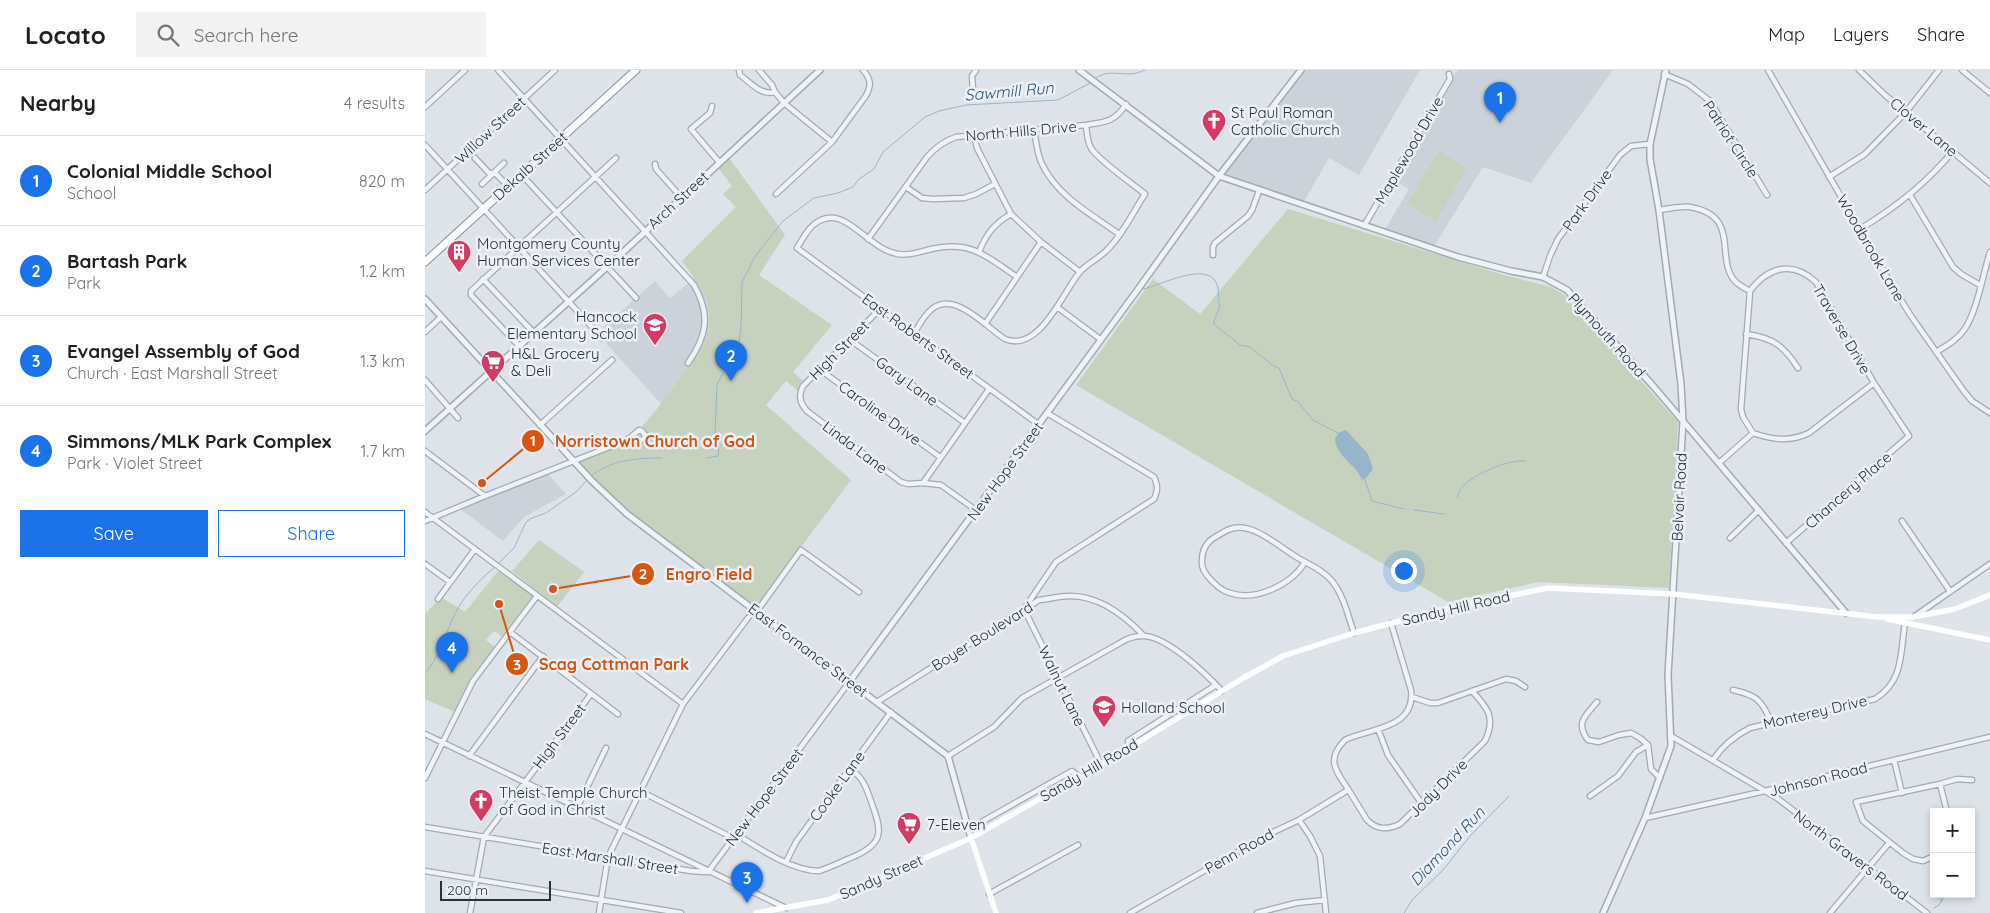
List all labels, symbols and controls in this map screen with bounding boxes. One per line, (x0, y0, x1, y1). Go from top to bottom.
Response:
search box (136, 12, 486, 57)
text: Locato (25, 20, 106, 50)
icon: search (154, 21, 182, 49)
text: Search here (194, 23, 299, 47)
text: Map (1768, 23, 1805, 46)
text: Layers (1833, 23, 1889, 46)
text: Share (1917, 23, 1965, 46)
water label: Sawmill Run (964, 77, 1055, 105)
pin: 1 (1484, 82, 1516, 123)
text: Nearby (20, 90, 96, 116)
street label: Willow Street (451, 92, 529, 168)
text: 4 results (344, 93, 405, 113)
street label: Maplewood Drive (1371, 93, 1447, 207)
street label: Clover Lane (1886, 93, 1962, 161)
street label: Patriot Circle (1699, 97, 1763, 181)
place label: St Paul Roman Catholic Church (1231, 103, 1340, 139)
church icon: St Paul Roman Catholic Church (1201, 108, 1227, 142)
street label: North Hills Drive (965, 117, 1077, 145)
street label: Dekalb Street (489, 127, 571, 205)
text: Colonial Middle School (67, 159, 272, 183)
street label: Park Drive (1558, 165, 1616, 235)
street label: Arch Street (644, 167, 712, 233)
text: 1 (33, 171, 39, 191)
text: 820 m (359, 171, 405, 191)
text: School (67, 183, 116, 203)
street label: Woodbrook Lane (1833, 191, 1909, 305)
place label: Montgomery County Human Services Center (477, 234, 640, 270)
building icon: Montgomery County Human Services Center (446, 239, 472, 273)
text: Bartash Park (67, 249, 187, 273)
text: 2 (31, 261, 41, 281)
text: 1.2 km (360, 261, 405, 281)
text: Park (67, 273, 101, 293)
street label: Traverse Drive (1809, 281, 1875, 377)
street label: East Roberts Street (858, 289, 978, 383)
street label: Plymouth Road (1564, 289, 1650, 381)
place label: Hancock Elementary School (507, 307, 637, 343)
school or university icon: Hancock Elementary School (642, 312, 668, 346)
street label: High Street (805, 316, 873, 384)
text: Evangel Assembly of God (67, 339, 300, 363)
pin: 2 (715, 340, 747, 381)
place label: H&L Grocery & Deli (511, 344, 600, 380)
supermarket icon: H&L Grocery & Deli (480, 349, 506, 383)
text: 3 (32, 351, 40, 371)
text: 1.3 km (360, 351, 405, 371)
street label: Gary Lane (872, 352, 942, 410)
text: Church · East Marshall Street (67, 363, 278, 383)
street label: Caroline Drive (835, 377, 925, 449)
street label: Linda Lane (819, 416, 891, 478)
street label: New Hope Street (963, 418, 1047, 524)
callout: Norristown Church of God (520, 426, 765, 457)
text: Simmons/MLK Park Complex (67, 429, 331, 453)
text: 1 (530, 431, 536, 450)
text: Norristown Church of God (555, 431, 755, 451)
text: 4 (31, 441, 41, 461)
text: 1.7 km (360, 441, 405, 461)
street label: Chancery Place (1801, 447, 1895, 533)
street label: Belvoir Road (1667, 452, 1691, 542)
text: Park · Violet Street (67, 453, 203, 473)
button: Save (20, 510, 208, 557)
button: Share (218, 510, 405, 557)
your location (1391, 558, 1417, 584)
callout: Engro Field (630, 559, 762, 590)
text: 2 (639, 564, 647, 583)
text: Engro Field (666, 564, 752, 584)
street label: Sandy Hill Road (1400, 586, 1512, 630)
street label: Boyer Boulevard (928, 597, 1036, 675)
street label: East Fornance Street (745, 599, 871, 701)
pin: 4 (436, 632, 468, 673)
street label: Walnut Lane (1034, 643, 1090, 729)
callout: Scag Cottman Park (504, 649, 700, 680)
text: Scag Cottman Park (539, 654, 689, 674)
text: 3 (513, 655, 521, 674)
street label: Monterey Drive (1761, 691, 1869, 733)
school or university icon: Holland School (1091, 694, 1117, 728)
place label: Holland School (1121, 698, 1225, 717)
street label: High Street (528, 700, 590, 772)
street label: Sandy Hill Road (1037, 734, 1141, 806)
street label: New Hope Street (721, 744, 807, 850)
street label: Cooke Lane (805, 747, 869, 825)
street label: Jody Drive (1405, 755, 1471, 821)
street label: Johnson Road (1767, 758, 1869, 800)
place label: Theist Temple Church of God in Christ (499, 783, 647, 819)
church icon: Theist Temple Church of God in Christ (468, 788, 494, 822)
water label: Diamond Run (1405, 802, 1489, 890)
street label: North Gravers Road (1790, 806, 1912, 904)
map controls (1930, 808, 1975, 898)
button: + (1930, 808, 1975, 853)
supermarket icon: 7-Eleven (896, 811, 922, 845)
place label: 7-Eleven (927, 815, 986, 834)
street label: Penn Road (1201, 824, 1277, 878)
street label: East Marshall Street (540, 838, 680, 878)
street label: Sandy Street (837, 850, 925, 904)
button: − (1930, 853, 1975, 898)
pin: 3 (731, 862, 763, 903)
scale bar (440, 878, 551, 901)
text: 200 m (447, 881, 488, 899)

